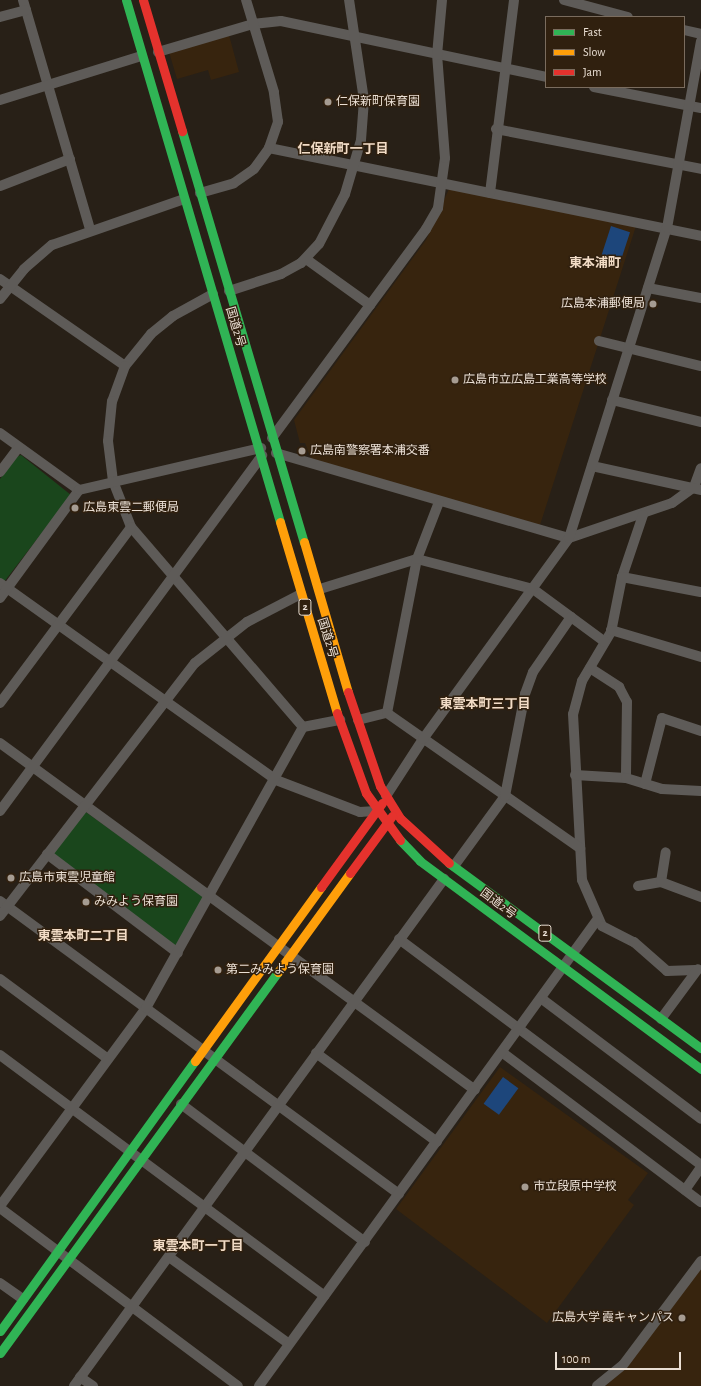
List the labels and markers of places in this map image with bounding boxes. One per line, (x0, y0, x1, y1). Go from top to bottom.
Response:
place label: 仁保新町保育園 (336, 95, 420, 109)
marker: 仁保新町保育園 (323, 97, 333, 107)
place label: 広島本浦郵便局 (561, 297, 645, 311)
marker: 広島本浦郵便局 (648, 299, 658, 309)
place label: 広島市立広島工業高等学校 (463, 373, 607, 387)
marker: 広島市立広島工業高等学校 (450, 375, 460, 385)
place label: 広島南警察署本浦交番 (310, 444, 430, 458)
marker: 広島南警察署本浦交番 (297, 446, 307, 456)
place label: 広島東雲二郵便局 (83, 501, 179, 515)
marker: 広島東雲二郵便局 (70, 503, 80, 513)
place label: 広島市東雲児童館 (19, 871, 115, 885)
marker: 広島市東雲児童館 (6, 873, 16, 883)
place label: みみよう保育園 (94, 895, 178, 909)
marker: みみよう保育園 (81, 897, 91, 907)
place label: 第二みみよう保育園 (226, 963, 334, 977)
marker: 第二みみよう保育園 (213, 965, 223, 975)
place label: 市立段原中学校 (533, 1180, 617, 1194)
marker: 市立段原中学校 (520, 1182, 530, 1192)
place label: 広島大学 霞キャンパス (552, 1311, 674, 1325)
marker: 広島大学 霞キャンパス (677, 1313, 687, 1323)

